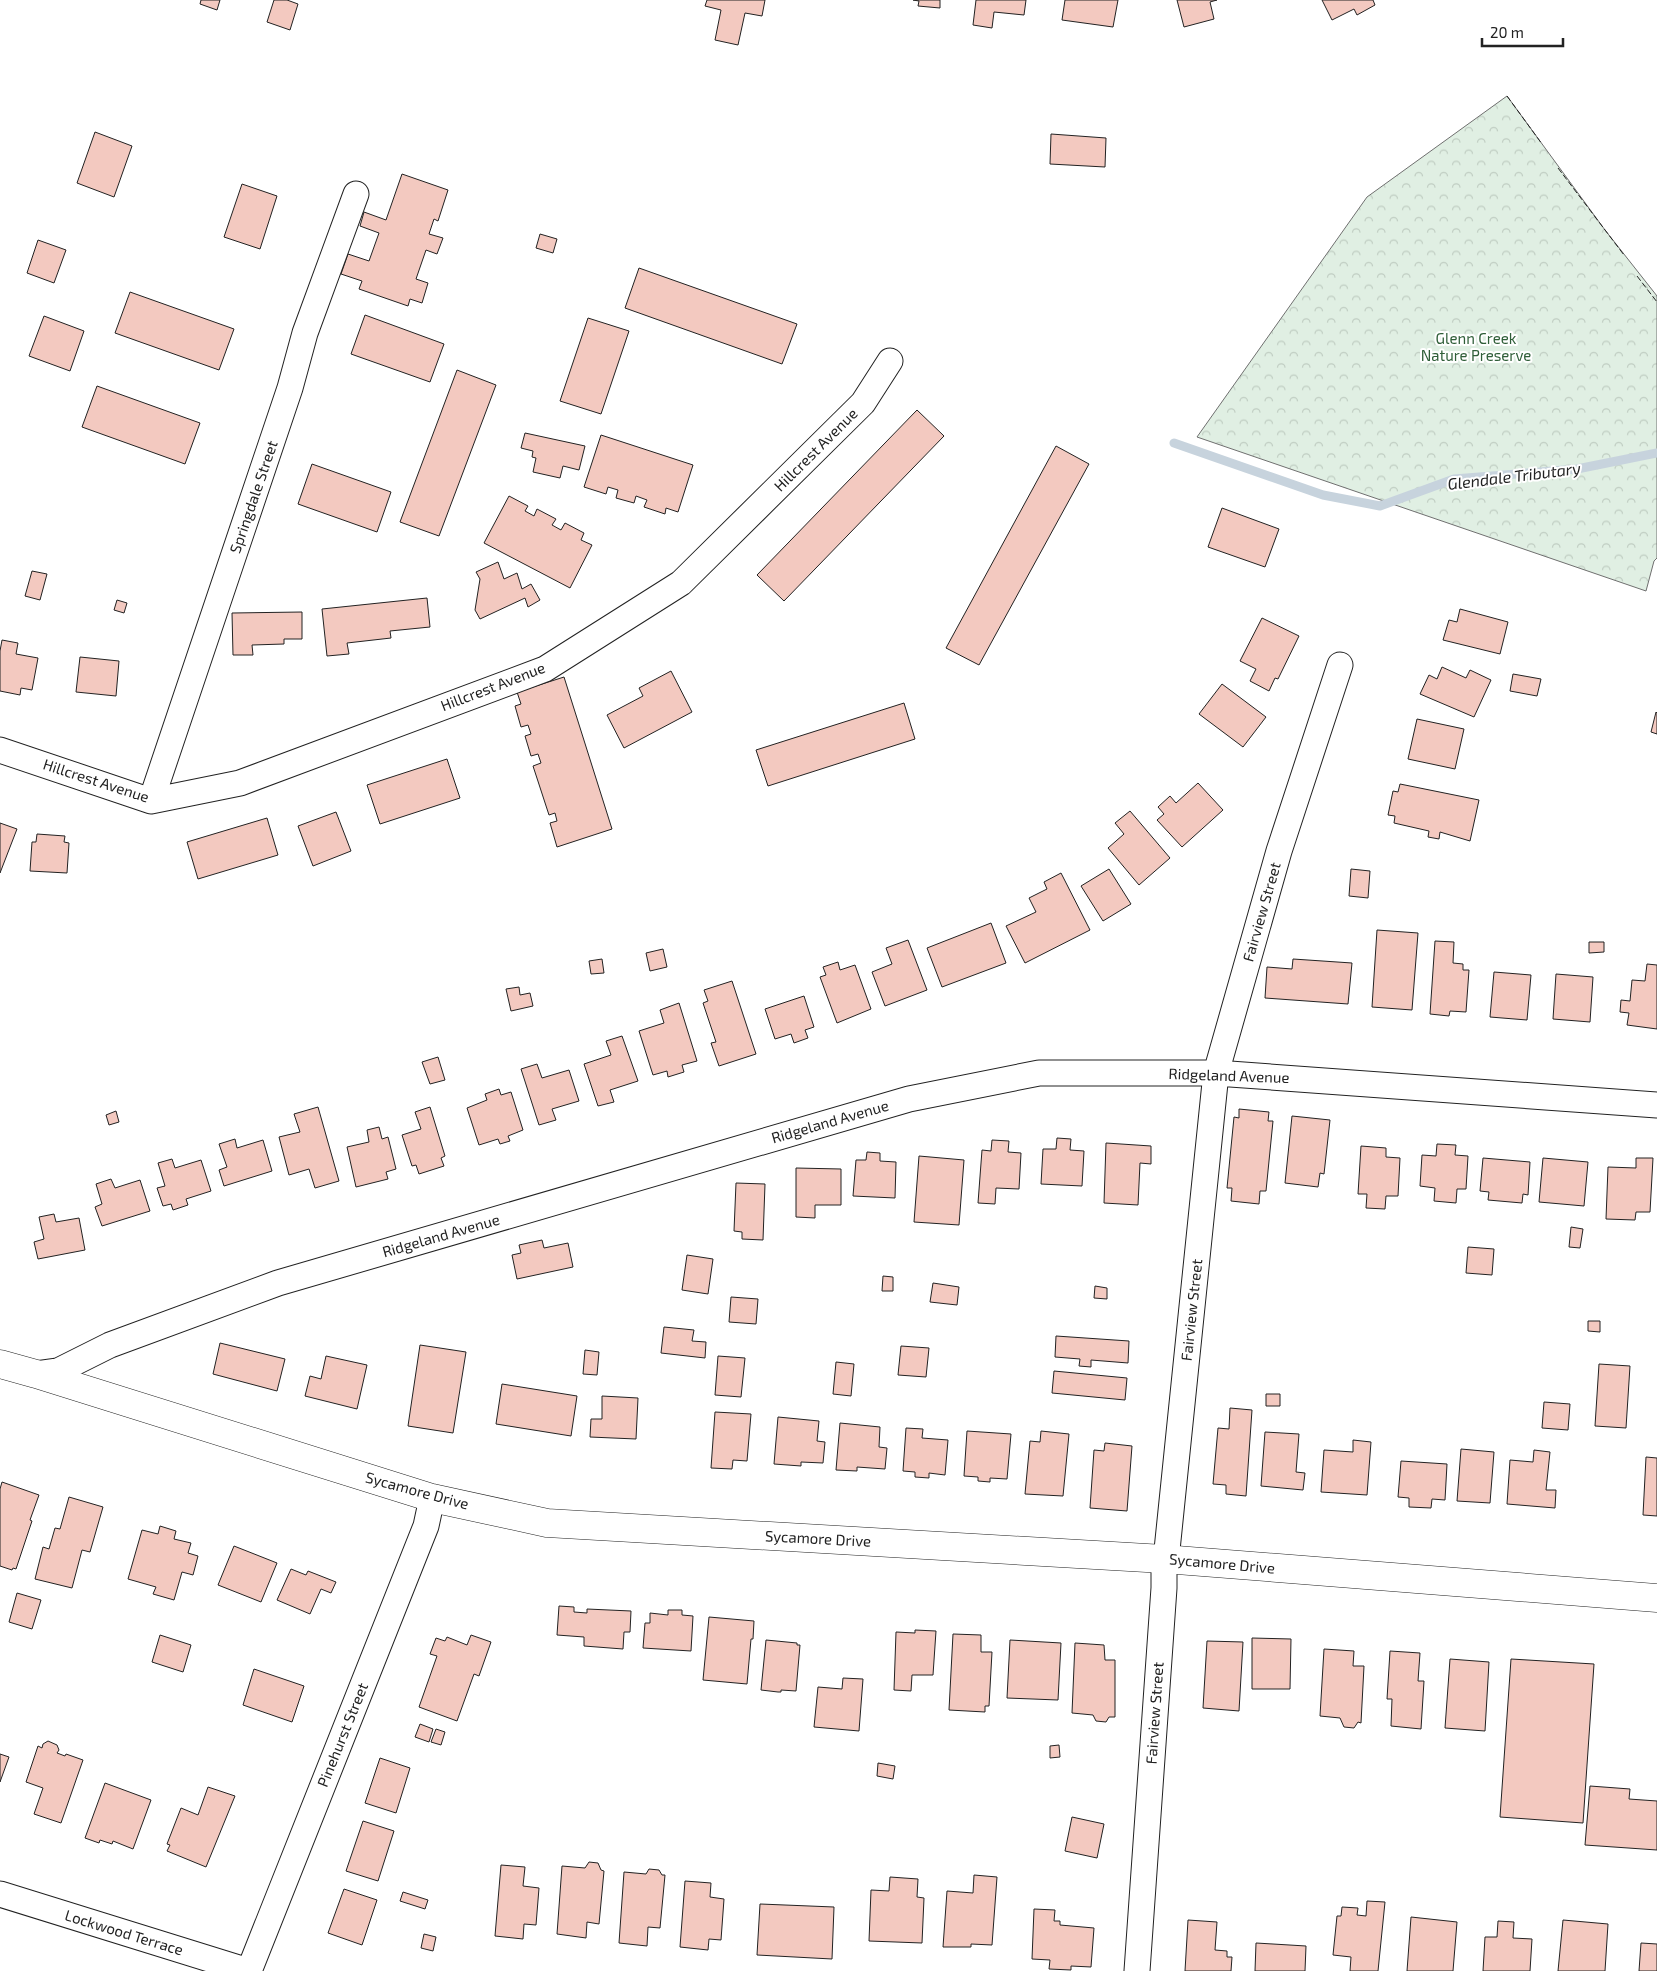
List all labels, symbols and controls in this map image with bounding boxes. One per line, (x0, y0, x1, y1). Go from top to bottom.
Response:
scale bar (1482, 15, 1563, 47)
text: 20 m (1490, 23, 1524, 41)
park label: Glenn Creek Nature Preserve (1421, 329, 1531, 364)
street label: Hillcrest Avenue (770, 404, 861, 495)
street label: Springdale Street (225, 438, 281, 556)
water label: Glendale Tributary (1446, 458, 1582, 494)
street label: Hillcrest Avenue (438, 658, 547, 714)
street label: Hillcrest Avenue (41, 754, 152, 806)
street label: Fairview Street (1238, 860, 1284, 963)
street label: Ridgeland Avenue (1168, 1064, 1290, 1086)
street label: Ridgeland Avenue (769, 1096, 890, 1146)
street label: Ridgeland Avenue (380, 1210, 501, 1260)
street label: Fairview Street (1177, 1258, 1205, 1362)
street label: Sycamore Drive (364, 1468, 471, 1512)
street label: Sycamore Drive (765, 1526, 872, 1550)
street label: Sycamore Drive (1168, 1549, 1276, 1577)
street label: Fairview Street (1141, 1661, 1167, 1765)
street label: Pinehurst Street (313, 1680, 371, 1789)
street label: Lockwood Terrace (63, 1905, 186, 1959)

